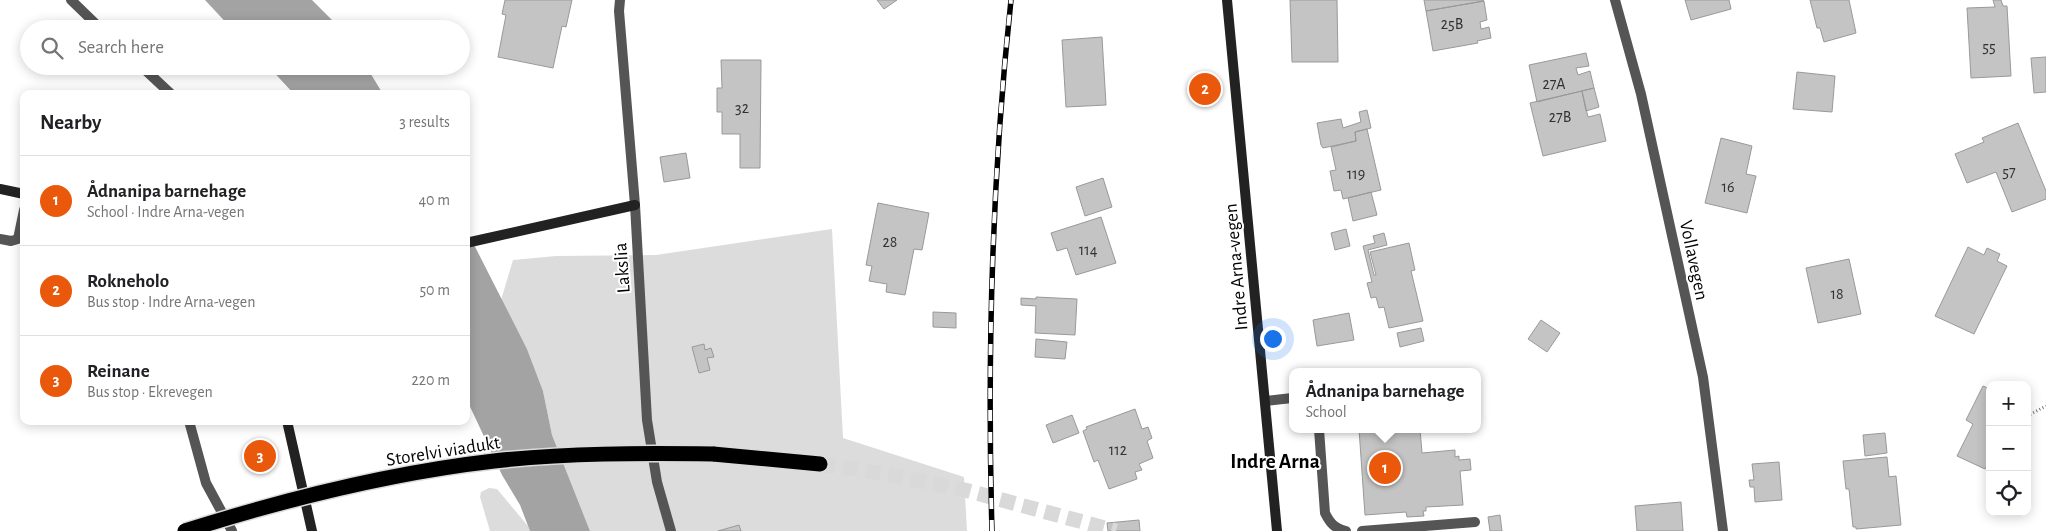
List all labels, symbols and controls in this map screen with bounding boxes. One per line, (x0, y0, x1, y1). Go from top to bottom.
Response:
house number: 25B (1441, 16, 1463, 32)
search box (20, 20, 470, 75)
icon: search (38, 34, 66, 62)
text: Search here (78, 38, 164, 57)
house number: 55 (1982, 39, 1996, 55)
pin: 2 (1189, 70, 1221, 108)
house number: 27A (1542, 76, 1566, 92)
house number: 32 (735, 100, 749, 116)
house number: 27B (1549, 109, 1571, 125)
text: Nearby (40, 112, 101, 133)
text: 3 results (399, 114, 450, 130)
house number: 57 (2002, 164, 2016, 180)
house number: 119 (1347, 166, 1365, 182)
house number: 16 (1721, 179, 1735, 195)
text: Ådnanipa barnehage (87, 182, 246, 201)
text: 1 (53, 192, 59, 208)
text: 40 m (418, 192, 450, 208)
street label: Indre Arna-vegen (1221, 203, 1252, 331)
text: School · Indre Arna-vegen (87, 204, 245, 220)
street label: Vollavegen (1676, 219, 1711, 302)
house number: 28 (883, 234, 897, 250)
street label: Lakslia (611, 242, 634, 294)
house number: 114 (1079, 242, 1098, 258)
text: Rokneholo (87, 272, 169, 291)
text: 2 (52, 282, 60, 298)
text: 50 m (419, 282, 450, 298)
house number: 18 (1830, 286, 1844, 302)
text: Bus stop · Indre Arna-vegen (87, 294, 255, 310)
your location (1260, 326, 1286, 352)
text: Reinane (87, 362, 150, 381)
popup (1289, 368, 1481, 433)
text: 3 (53, 372, 59, 388)
text: 220 m (412, 372, 450, 388)
map controls (1986, 381, 2031, 516)
button: + (1986, 381, 2031, 426)
text: Ådnanipa barnehage (1305, 382, 1465, 401)
text: Bus stop · Ekrevegen (87, 384, 213, 400)
text: School (1305, 404, 1347, 420)
button: − (1986, 426, 2031, 471)
street label: Storelvi viadukt (385, 433, 501, 470)
pin: 3 (244, 437, 276, 475)
house number: 112 (1109, 442, 1127, 458)
pin: 1 (1369, 449, 1401, 487)
district label: Indre Arna (1230, 451, 1320, 472)
button: locate (1986, 471, 2031, 516)

